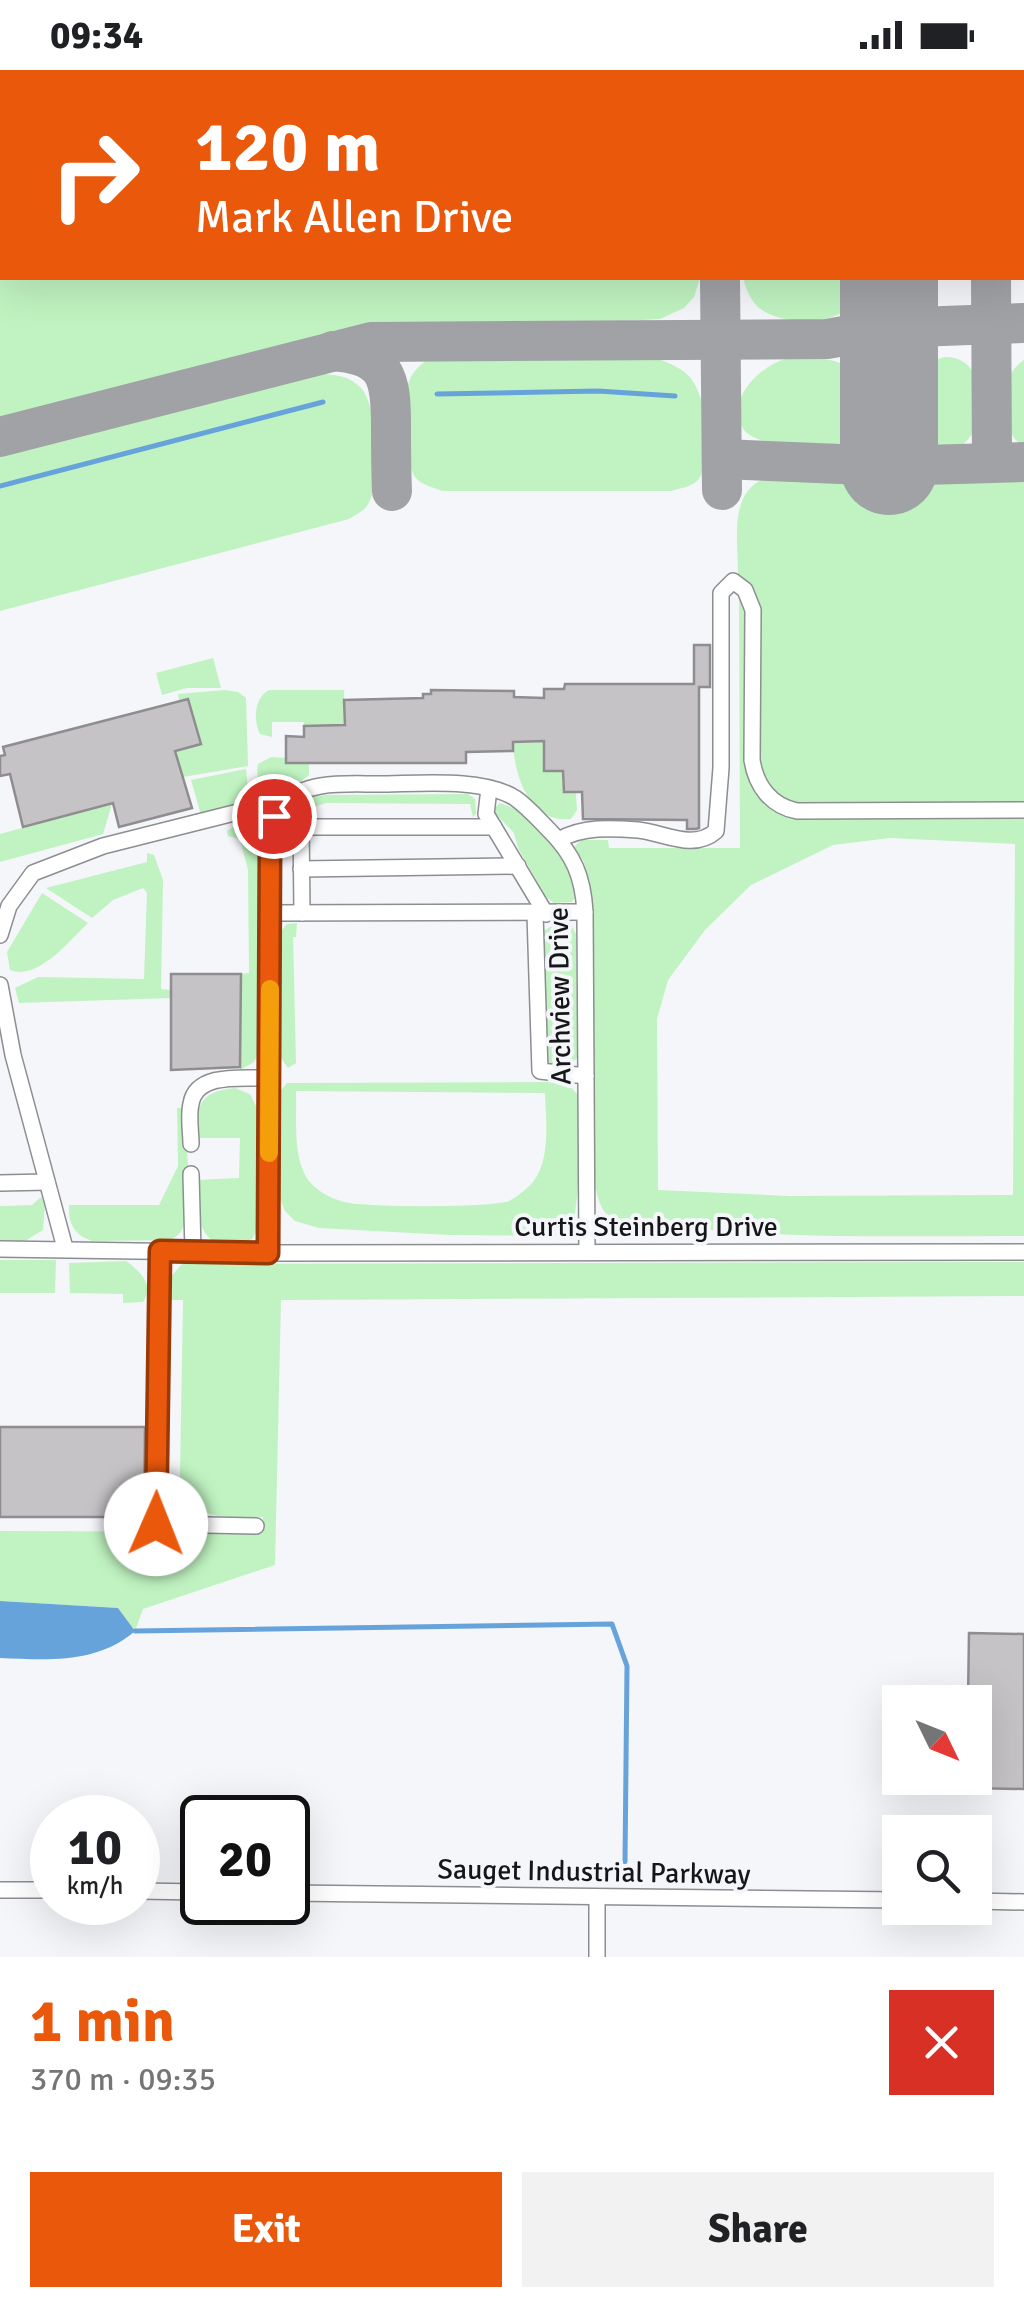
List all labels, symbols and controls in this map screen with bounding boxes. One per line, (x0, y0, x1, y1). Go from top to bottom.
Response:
text: 09:34 (50, 12, 143, 59)
text: 120 m (195, 104, 380, 190)
icon: right (30, 110, 160, 240)
text: Mark Allen Drive (195, 190, 513, 245)
pin (232, 774, 317, 859)
icon: arrive (247, 789, 302, 844)
street label: Archview Drive (541, 907, 579, 1085)
street label: Curtis Steinberg Drive (514, 1210, 778, 1244)
position arrow (104, 1472, 208, 1576)
north arrow (882, 1685, 992, 1795)
map controls (882, 1685, 992, 1925)
speed limit sign: 20 (180, 1795, 310, 1925)
button: search (882, 1815, 992, 1925)
text: 10 (68, 1817, 122, 1879)
street label: Sauget Industrial Parkway (437, 1852, 751, 1892)
text: km/h (67, 1870, 123, 1901)
text: 1 min (30, 1985, 175, 2059)
button: close (889, 1990, 994, 2095)
text: 370 m · 09:35 (30, 2060, 216, 2099)
button: Exit (30, 2172, 502, 2287)
button: Share (522, 2172, 994, 2287)

